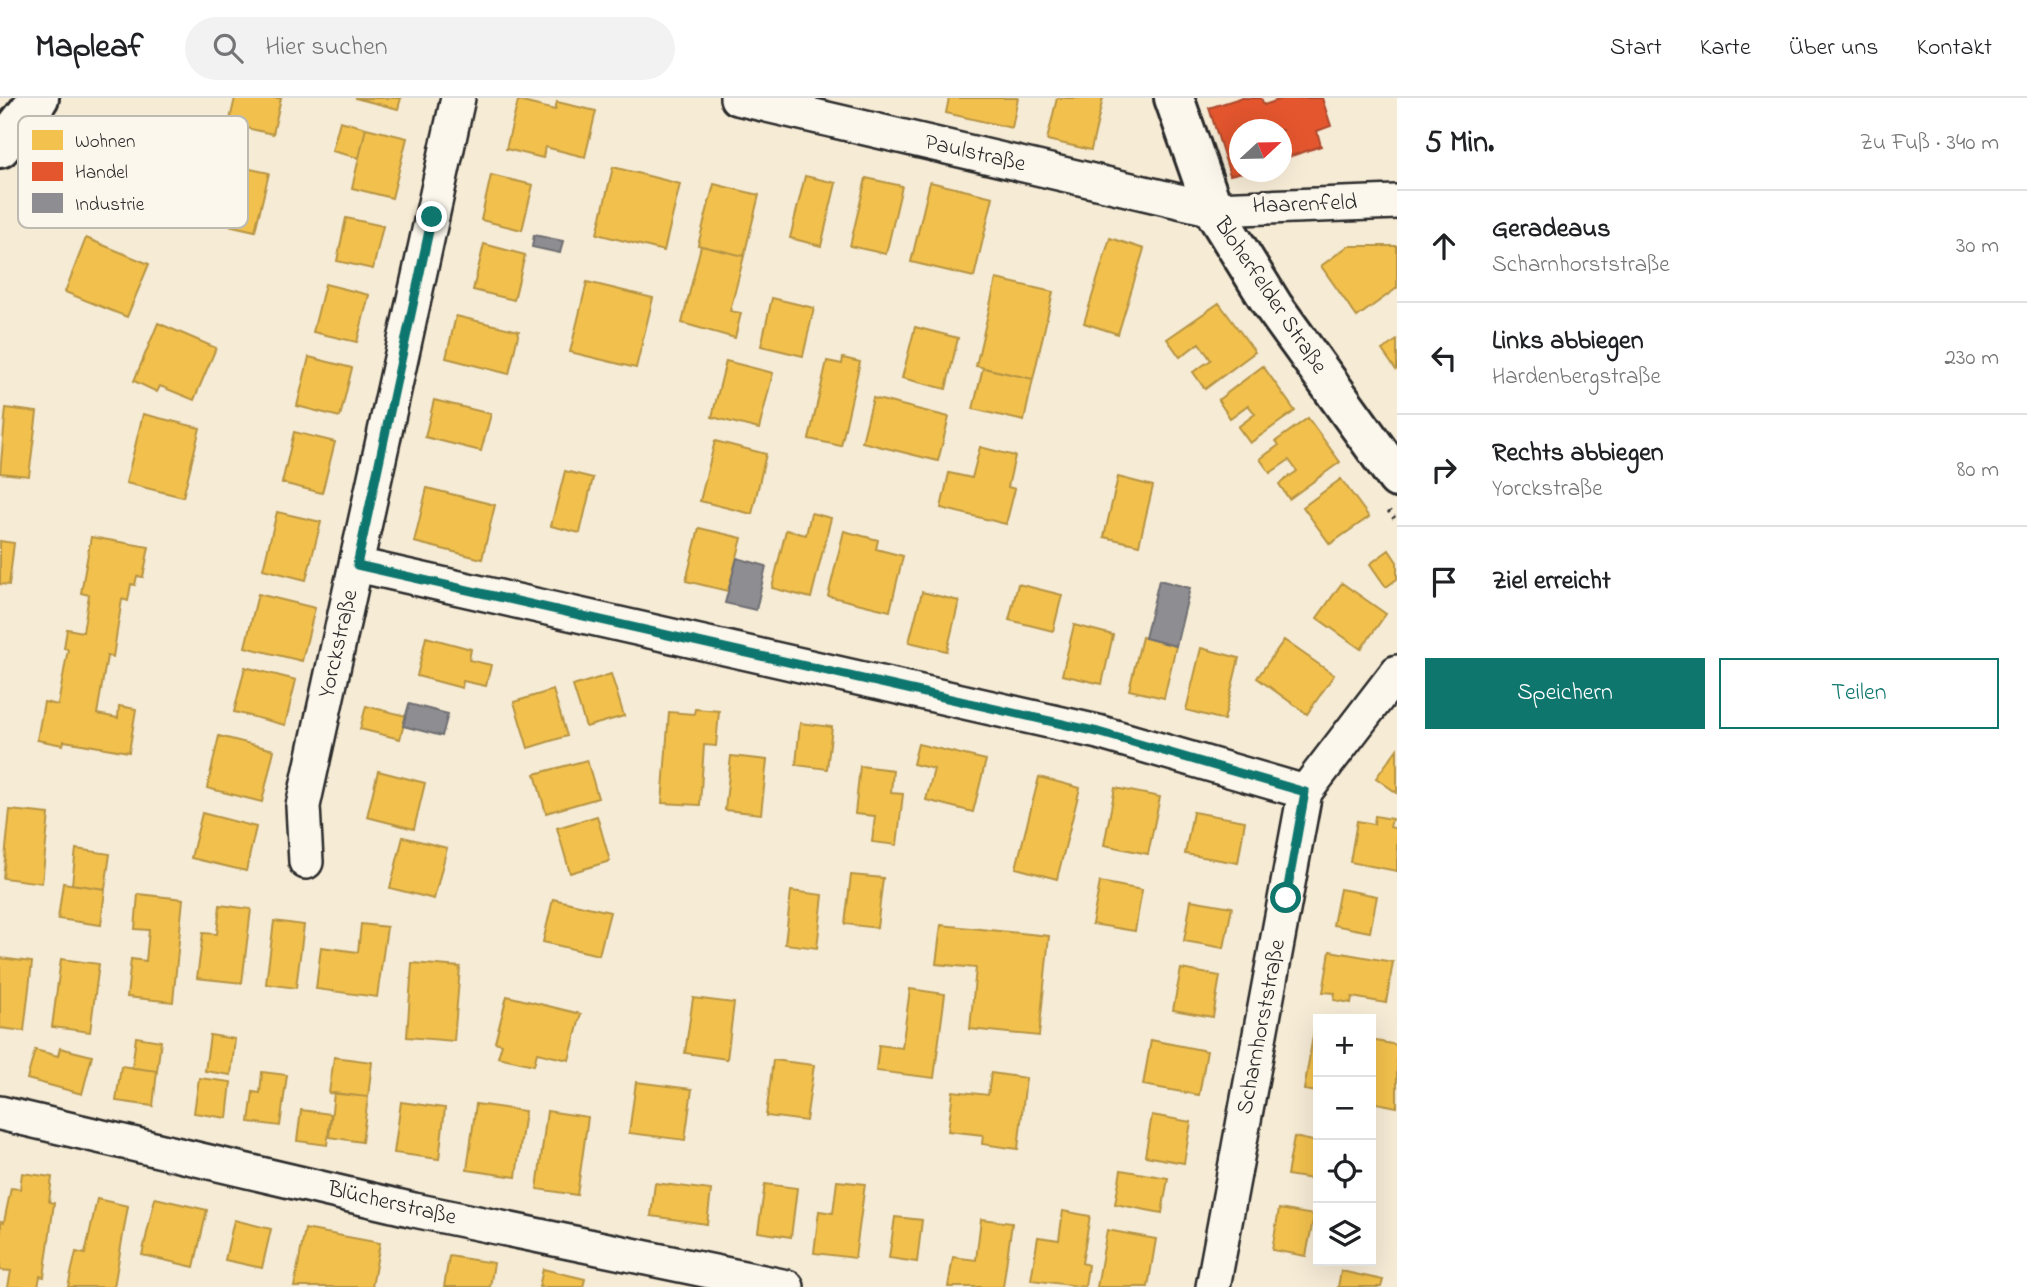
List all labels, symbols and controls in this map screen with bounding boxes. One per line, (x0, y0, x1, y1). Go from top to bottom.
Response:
search box (185, 17, 675, 80)
text: Mapleaf (35, 24, 143, 72)
icon: search (209, 29, 247, 67)
text: Hier suchen (265, 29, 388, 67)
text: Start (1610, 31, 1662, 66)
text: Karte (1700, 31, 1751, 66)
text: Über uns (1789, 31, 1878, 66)
text: Kontakt (1916, 31, 1992, 66)
legend (18, 116, 248, 228)
north arrow (1229, 119, 1292, 182)
text: 5 Min. (1425, 122, 1494, 166)
street label: Paulstraße (921, 126, 1029, 182)
text: Zu Fuß · 340 m (1860, 127, 1999, 160)
text: Wohnen (75, 129, 135, 156)
text: Handel (75, 160, 128, 187)
street label: Haarenfeld (1252, 187, 1358, 223)
text: Industrie (75, 192, 145, 219)
route end (416, 201, 447, 232)
street label: Bloherfelder Straße (1205, 210, 1335, 382)
text: Geradeaus (1492, 211, 1610, 249)
icon: ahead (1425, 227, 1463, 265)
text: 30 m (1956, 230, 1999, 263)
text: Scharnhorststraße (1492, 249, 1670, 282)
text: Links abbiegen (1492, 323, 1643, 361)
icon: left (1425, 339, 1463, 377)
text: 230 m (1945, 342, 1999, 375)
text: Hardenbergstraße (1492, 361, 1661, 394)
text: Rechts abbiegen (1492, 435, 1664, 473)
icon: right (1425, 451, 1463, 489)
text: 80 m (1957, 454, 1999, 487)
text: Yorckstraße (1492, 473, 1603, 506)
icon: arrive (1425, 563, 1463, 601)
text: Ziel erreicht (1492, 563, 1611, 601)
street label: Yorckstraße (310, 586, 368, 702)
button: Speichern (1425, 658, 1705, 729)
button: Teilen (1719, 658, 1999, 729)
route start (1270, 882, 1301, 913)
street label: Scharnhorststraße (1229, 936, 1295, 1117)
map controls (1313, 1014, 1376, 1266)
button: + (1313, 1014, 1376, 1077)
button: − (1313, 1077, 1376, 1140)
button: locate (1313, 1140, 1376, 1203)
street label: Blücherstraße (324, 1173, 460, 1235)
button: layers (1313, 1203, 1376, 1266)

